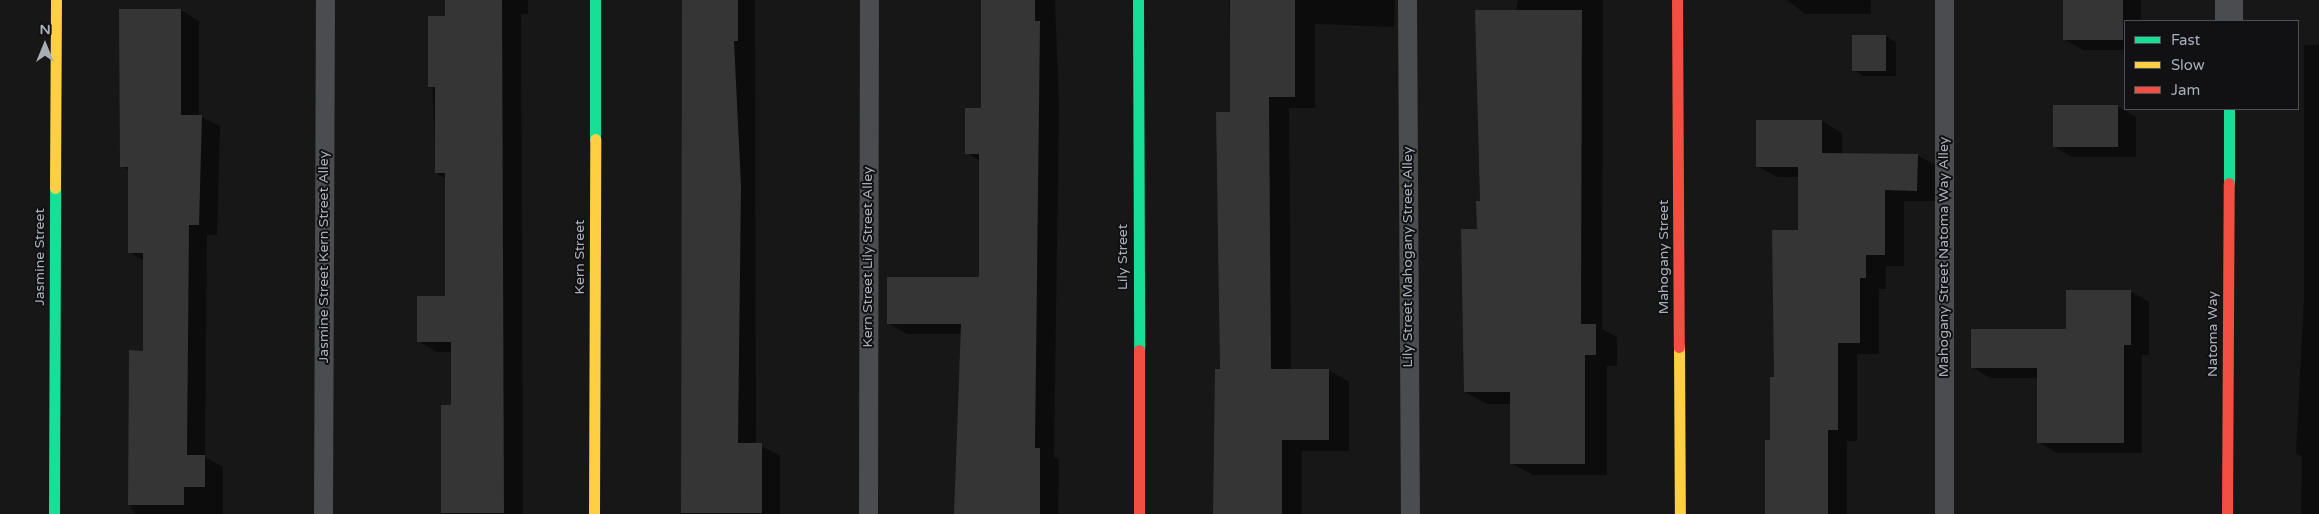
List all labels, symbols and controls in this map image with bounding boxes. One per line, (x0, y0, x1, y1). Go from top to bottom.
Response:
north arrow (20, 20, 70, 70)
legend (2124, 20, 2299, 110)
text: N (39, 21, 51, 38)
text: Fast (2171, 31, 2200, 49)
text: Slow (2171, 56, 2205, 74)
text: Jam (2171, 81, 2200, 99)
street label: Mahogany Street Natoma Way Alley (1936, 137, 1952, 377)
street label: Lily Street Mahogany Street Alley (1400, 147, 1416, 367)
street label: Jasmine Street Kern Street Alley (316, 151, 332, 363)
street label: Kern Street Lily Street Alley (860, 166, 876, 348)
street label: Mahogany Street (1656, 200, 1672, 314)
street label: Jasmine Street (32, 208, 48, 306)
street label: Kern Street (572, 220, 588, 294)
street label: Lily Street (1115, 224, 1131, 290)
street label: Natoma Way (2205, 291, 2221, 377)

